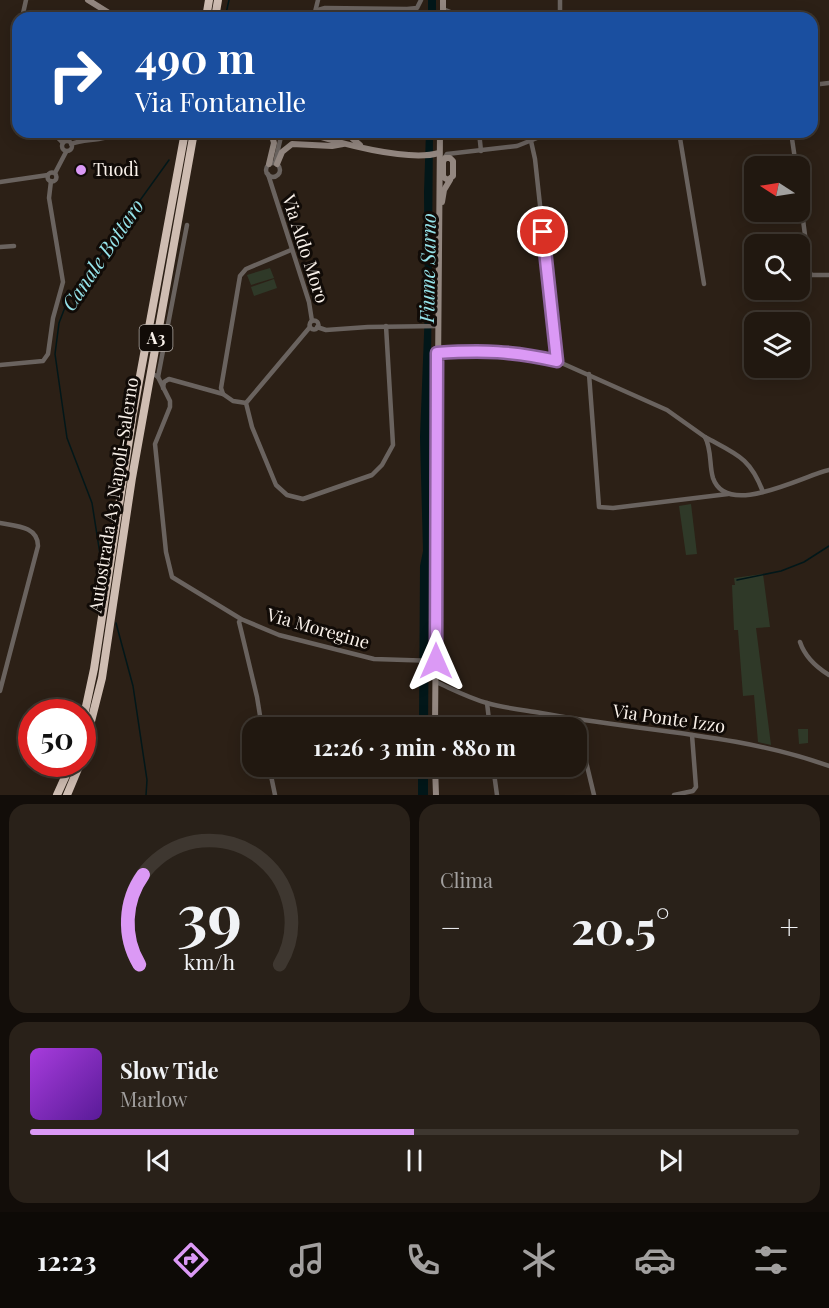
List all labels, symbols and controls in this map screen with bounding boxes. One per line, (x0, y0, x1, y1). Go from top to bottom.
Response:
text: 490 m (135, 29, 255, 85)
icon: right (36, 36, 114, 114)
text: Via Fontanelle (135, 83, 306, 119)
north arrow (744, 156, 810, 222)
map controls (744, 156, 810, 378)
place label: Tuodì (93, 157, 139, 181)
marker: Tuodì (74, 163, 88, 177)
street label: Via Aldo Moro (277, 190, 335, 306)
water label: Canale Bottaro (54, 193, 149, 315)
pin (517, 206, 568, 257)
water label: Fiume Sarno (412, 213, 441, 324)
icon: arrive (526, 215, 559, 248)
button: search (744, 234, 810, 300)
button: layers (744, 312, 810, 378)
road number: A3 (140, 325, 172, 351)
street label: Autostrada A3 Napoli-Salerno (82, 375, 143, 615)
street label: Via Moregine (263, 602, 373, 654)
position arrow (404, 629, 468, 693)
street label: Via Ponte Izzo (610, 698, 727, 738)
speed limit sign: 50 (18, 699, 96, 777)
text: 12:26 · 3 min · 880 m (313, 732, 516, 762)
text: Clima (440, 866, 493, 893)
text: 39 (177, 871, 242, 955)
text: 20.5° (571, 896, 670, 956)
text: − (440, 904, 461, 948)
text: + (780, 904, 799, 948)
text: km/h (184, 948, 236, 976)
text: Slow Tide (120, 1055, 219, 1085)
text: Marlow (120, 1085, 188, 1112)
icon: previous (142, 1144, 175, 1177)
icon: pause (398, 1144, 431, 1177)
icon: next (654, 1144, 687, 1177)
icon: directions (170, 1239, 212, 1281)
icon: music (286, 1239, 328, 1281)
icon: phone (402, 1239, 444, 1281)
icon: climate (518, 1239, 560, 1281)
icon: car (634, 1239, 676, 1281)
icon: filters (750, 1239, 792, 1281)
text: 12:23 (37, 1242, 97, 1278)

